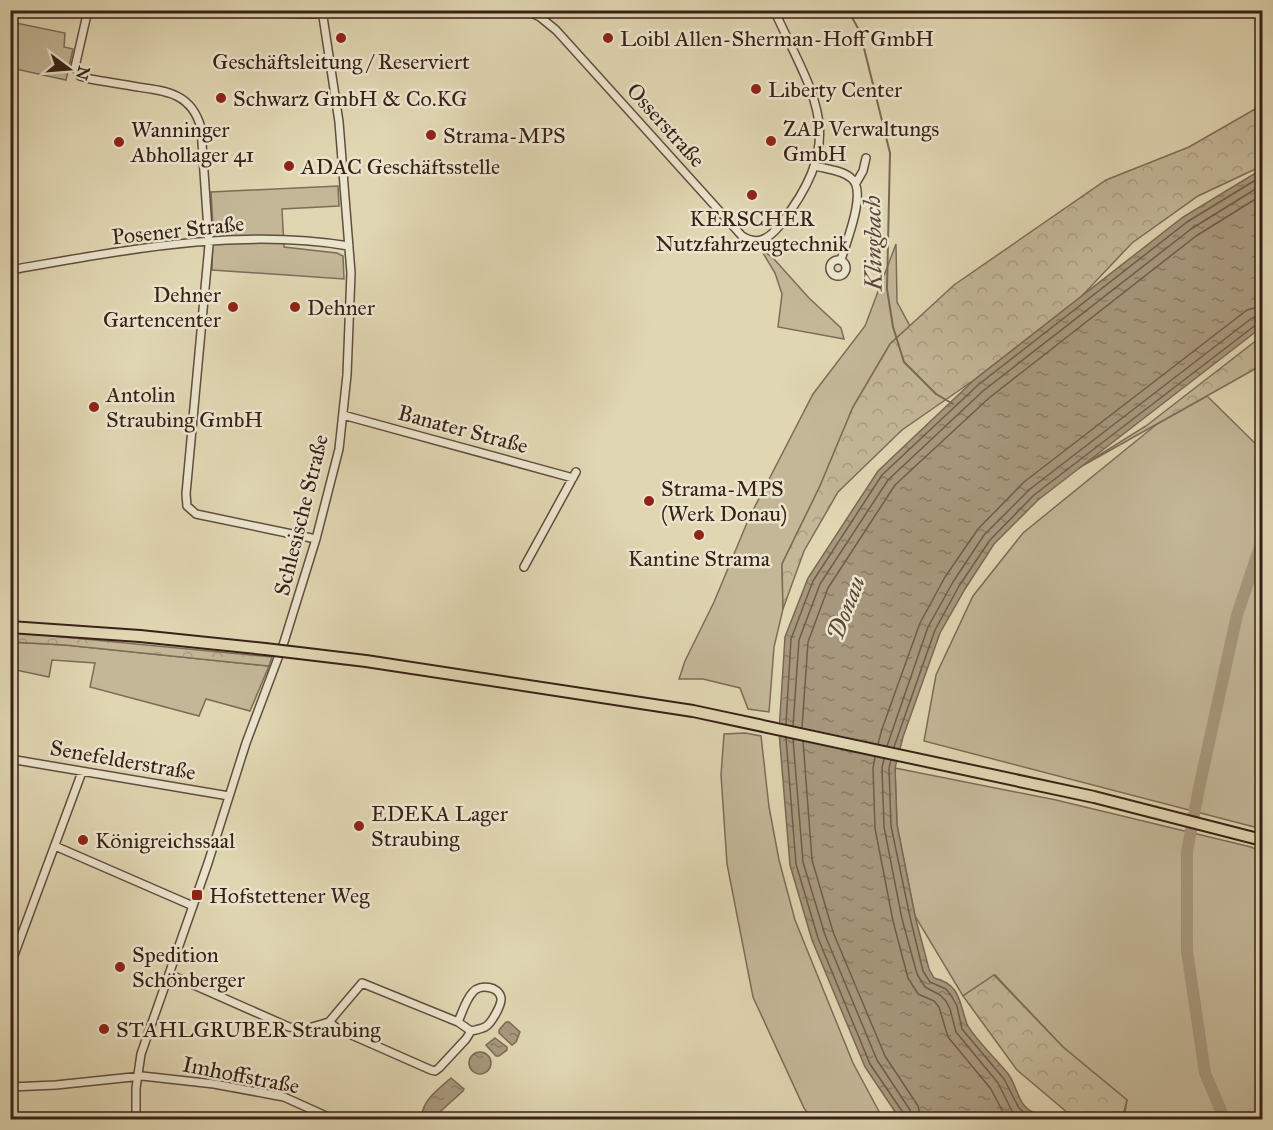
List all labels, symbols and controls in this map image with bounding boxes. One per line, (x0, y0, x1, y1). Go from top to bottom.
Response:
place label: Loibl Allen-Sherman-Hoff GmbH (620, 25, 934, 52)
marker: Geschäftsleitung / Reserviert (334, 31, 348, 45)
marker: Loibl Allen-Sherman-Hoff GmbH (601, 31, 615, 45)
north arrow (39, 39, 99, 99)
place label: Geschäftsleitung / Reserviert (212, 48, 470, 75)
text: N (72, 64, 94, 83)
place label: Liberty Center (768, 76, 903, 103)
street label: Osserstraße (621, 77, 711, 173)
marker: Liberty Center (749, 82, 763, 96)
place label: Schwarz GmbH & Co.KG (233, 85, 467, 112)
marker: Schwarz GmbH & Co.KG (214, 91, 228, 105)
place label: ZAP Verwaltungs GmbH (783, 115, 939, 167)
place label: Wanninger Abhollager 41 (130, 116, 254, 168)
place label: Strama-MPS (443, 122, 566, 149)
marker: Strama-MPS (424, 128, 438, 142)
marker: ZAP Verwaltungs GmbH (764, 134, 778, 148)
marker: Wanninger Abhollager 41 (112, 135, 126, 149)
place label: ADAC Geschäftsstelle (300, 153, 500, 180)
marker: ADAC Geschäftsstelle (282, 159, 296, 173)
marker: KERSCHER Nutzfahrzeugtechnik (745, 188, 759, 202)
water label: Klingbach (857, 195, 889, 292)
place label: KERSCHER Nutzfahrzeugtechnik (655, 205, 849, 257)
street label: Posener Straße (110, 210, 246, 250)
place label: Dehner Gartencenter (103, 281, 222, 333)
place label: Dehner (307, 294, 376, 321)
marker: Dehner Gartencenter (226, 300, 240, 314)
marker: Dehner (288, 300, 302, 314)
place label: Antolin Straubing GmbH (105, 381, 263, 433)
street label: Banater Straße (395, 399, 531, 459)
marker: Antolin Straubing GmbH (87, 400, 101, 414)
street label: Schlesische Straße (268, 432, 334, 598)
place label: Strama-MPS (Werk Donau) (661, 475, 787, 527)
marker: Strama-MPS (Werk Donau) (642, 494, 656, 508)
marker: Kantine Strama (692, 528, 706, 542)
place label: Kantine Strama (628, 545, 771, 572)
water label: Donau (820, 572, 872, 644)
street label: Senefelderstraße (48, 734, 198, 786)
place label: EDEKA Lager Straubing (371, 800, 509, 852)
marker: EDEKA Lager Straubing (352, 819, 366, 833)
place label: Königreichssaal (95, 827, 235, 854)
marker: Königreichssaal (76, 833, 90, 847)
place label: Hofstettener Weg (209, 882, 370, 909)
marker: Hofstettener Weg (190, 888, 204, 902)
place label: Spedition Schönberger (132, 941, 246, 993)
marker: Spedition Schönberger (113, 960, 127, 974)
place label: STAHLGRUBER Straubing (116, 1016, 381, 1043)
marker: STAHLGRUBER Straubing (97, 1022, 111, 1036)
street label: Imhoffstraße (180, 1050, 302, 1100)

